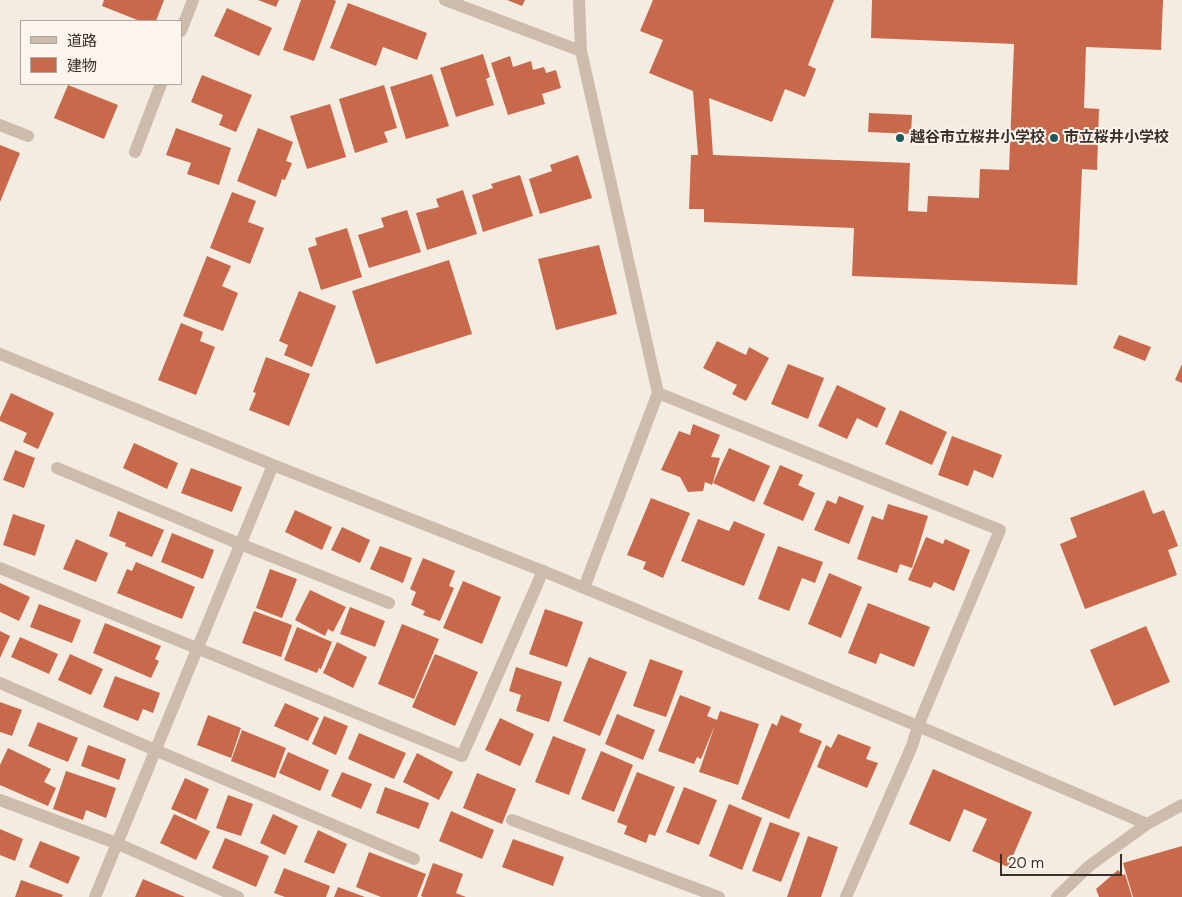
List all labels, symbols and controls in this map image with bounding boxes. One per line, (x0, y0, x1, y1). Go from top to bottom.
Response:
legend (20, 20, 182, 85)
text: 道路 (67, 31, 97, 51)
text: 建物 (67, 56, 97, 76)
place label: 越谷市立桜井小学校 (910, 129, 1045, 147)
place label: 市立桜井小学校 (1064, 129, 1169, 147)
marker: 越谷市立桜井小学校 (894, 132, 906, 144)
marker: 市立桜井小学校 (1048, 132, 1060, 144)
scale bar (1002, 844, 1124, 876)
text: 20 m (1008, 853, 1044, 873)

